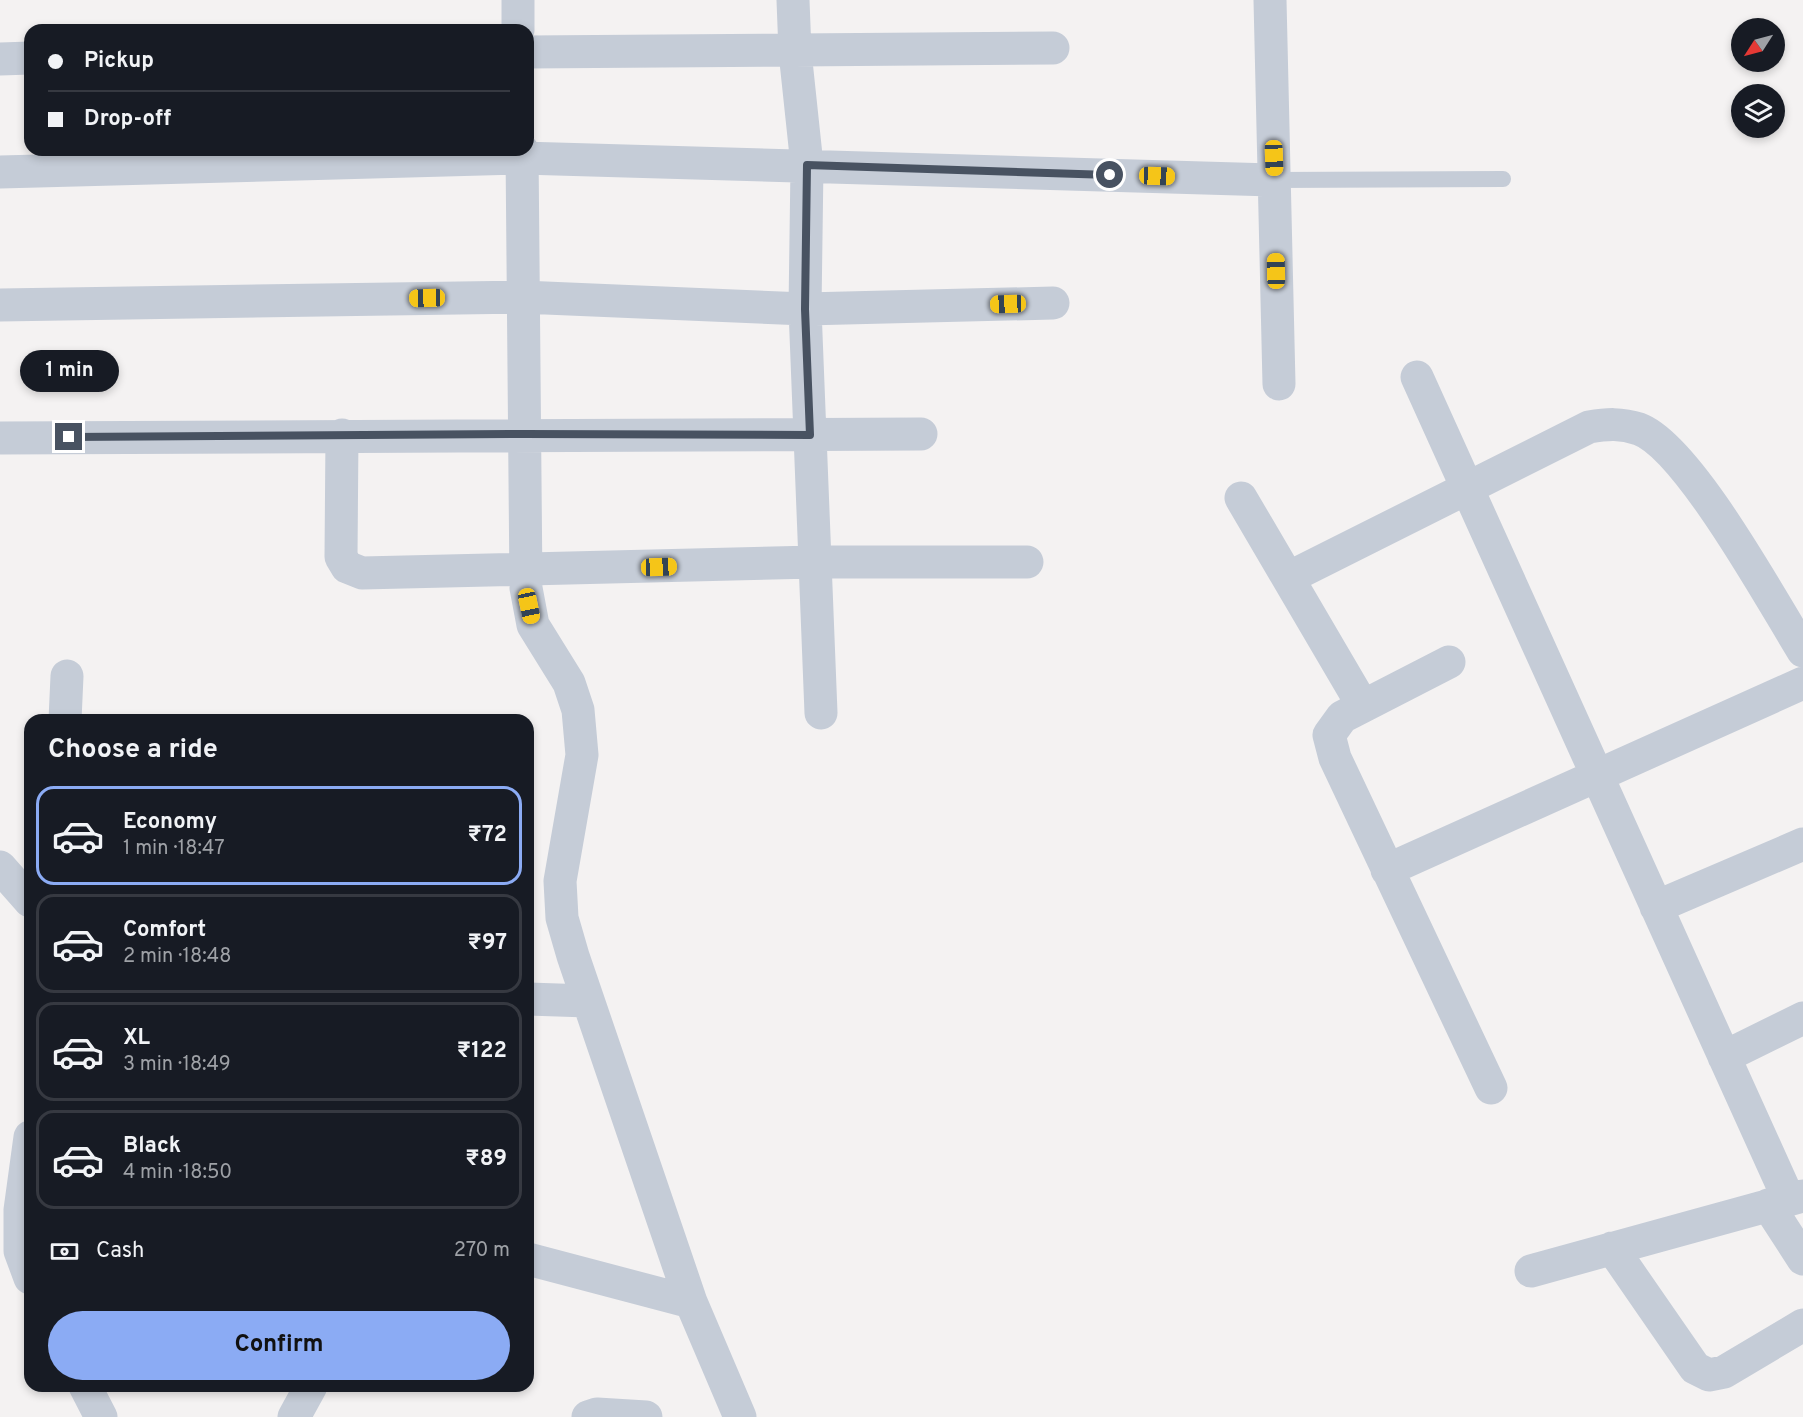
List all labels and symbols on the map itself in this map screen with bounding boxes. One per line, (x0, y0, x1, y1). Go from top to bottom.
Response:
north arrow (1731, 18, 1785, 72)
car (1264, 140, 1284, 176)
route start (1096, 161, 1123, 188)
car (1139, 166, 1175, 186)
car (1267, 253, 1285, 289)
car (409, 289, 445, 307)
car (990, 294, 1026, 314)
callout: 1 min (20, 350, 118, 392)
route end (55, 423, 82, 450)
car (641, 557, 677, 577)
car (516, 587, 542, 625)

